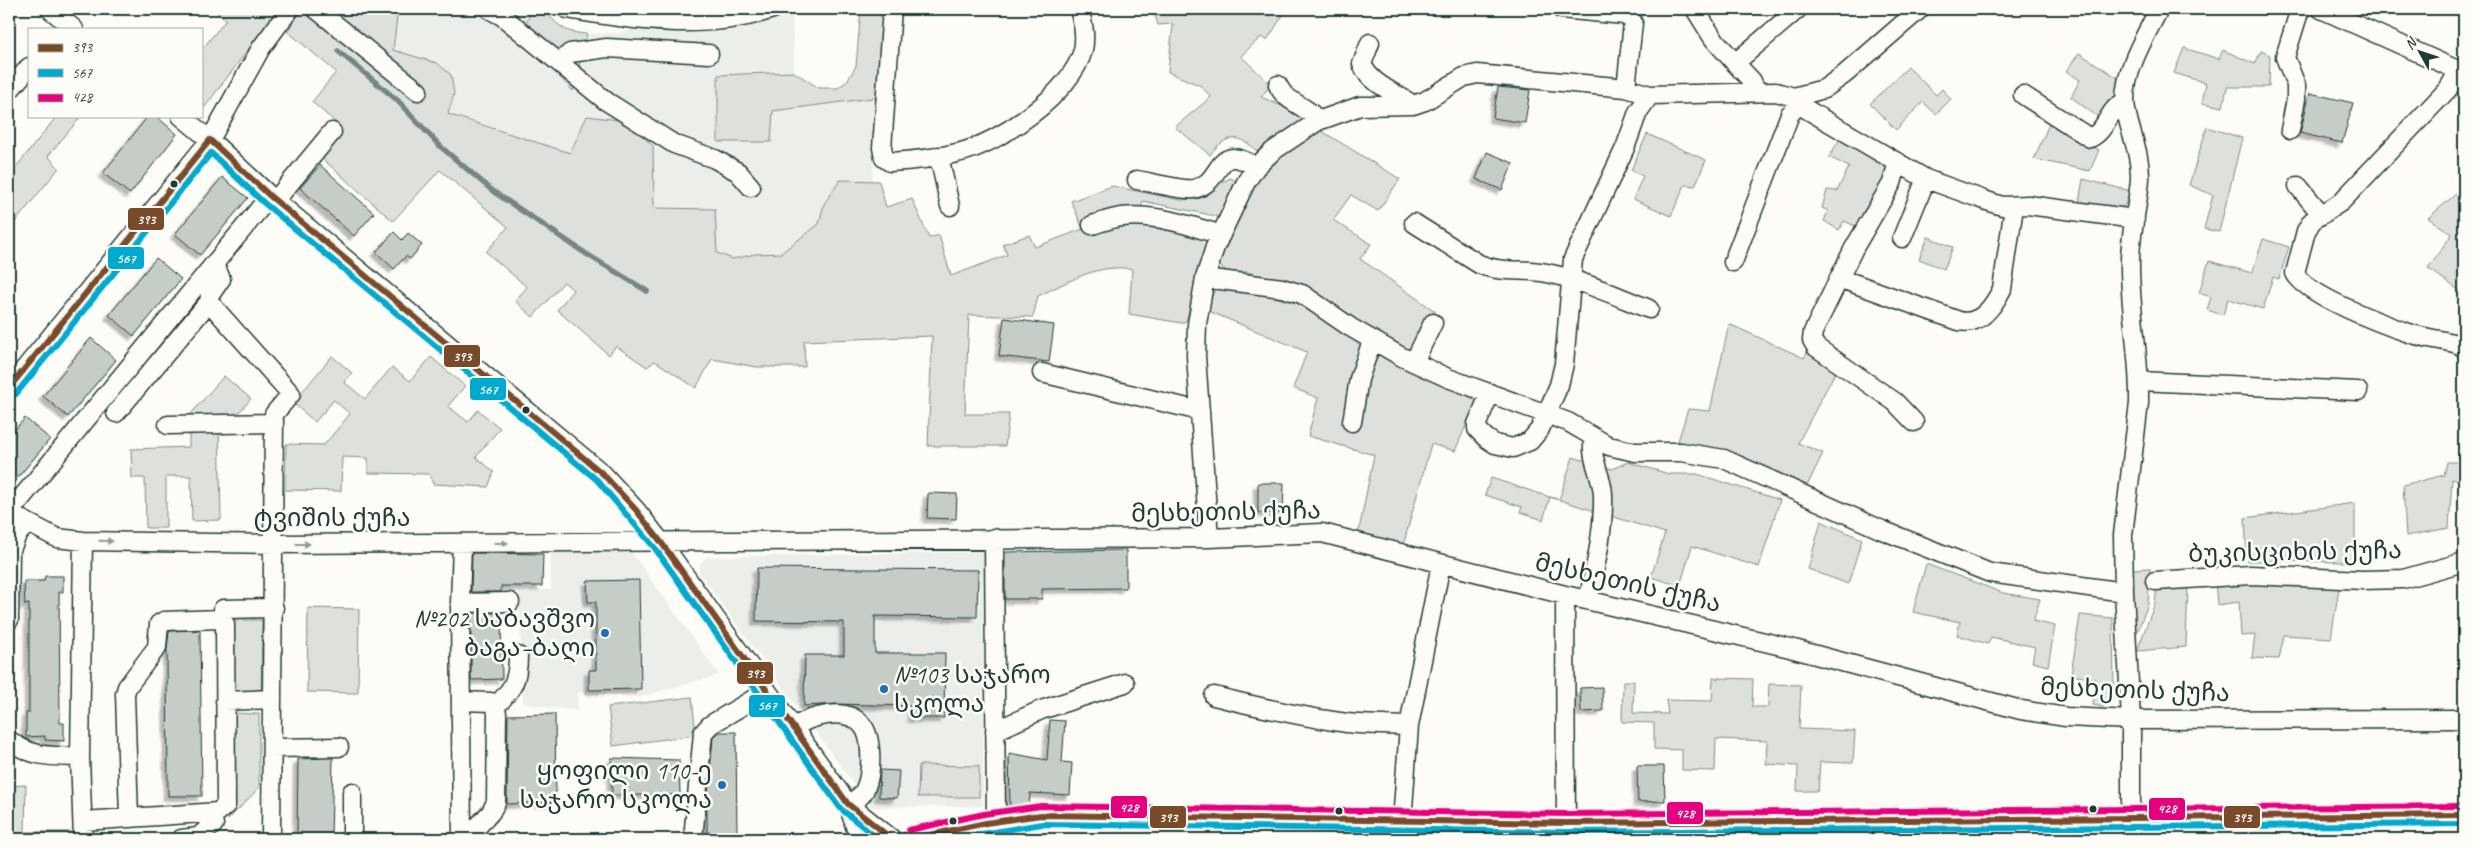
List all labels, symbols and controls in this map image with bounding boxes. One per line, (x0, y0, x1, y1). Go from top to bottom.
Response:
legend (28, 28, 202, 118)
north arrow (2396, 28, 2446, 78)
text: N (2401, 33, 2421, 53)
text: 393 (72, 38, 94, 57)
text: 567 (72, 64, 94, 83)
text: 428 (72, 88, 94, 107)
unlabelled marker (169, 179, 179, 189)
line badge: 393 (127, 207, 165, 231)
text: 393 (137, 211, 157, 228)
line badge: 567 (107, 246, 145, 270)
text: 567 (117, 250, 137, 267)
line badge: 393 (443, 344, 481, 368)
text: 393 (453, 348, 473, 365)
line badge: 567 (469, 377, 507, 401)
text: 567 (479, 381, 499, 398)
unlabelled marker (521, 405, 531, 415)
street label: მესხეთის ქუჩა (1131, 494, 1321, 530)
street label: ტვიშის ქუჩა (254, 502, 410, 534)
street label: ბუკისციხის ქუჩა (2188, 534, 2402, 570)
one-way arrow (98, 537, 114, 545)
one-way arrow (493, 539, 509, 547)
one-way arrow (296, 540, 312, 548)
street label: მესხეთის ქუჩა (1532, 546, 1724, 620)
place label: №202 საბავშვო ბაგა–ბაღი (414, 603, 595, 664)
marker: №202 საბავშვო ბაგა–ბაღი (599, 627, 611, 639)
place label: №103 საჯარო სკოლა (894, 659, 1051, 720)
line badge: 393 (736, 661, 774, 685)
text: 393 (746, 665, 766, 682)
street label: მესხეთის ქუჩა (2040, 671, 2230, 709)
marker: №103 საჯარო სკოლა (878, 683, 890, 695)
line badge: 567 (748, 694, 786, 718)
text: 567 (758, 697, 778, 714)
place label: ყოფილი 110-ე საჯარო სკოლა (519, 755, 712, 816)
marker: ყოფილი 110-ე საჯარო სკოლა (716, 779, 728, 791)
line badge: 428 (1110, 795, 1148, 819)
line badge: 428 (2148, 797, 2186, 821)
text: 428 (1120, 799, 1140, 816)
text: 428 (2158, 800, 2178, 817)
line badge: 428 (1666, 801, 1704, 825)
unlabelled marker (2088, 804, 2098, 814)
line badge: 393 (1149, 805, 1187, 829)
text: 428 (1676, 805, 1696, 822)
line badge: 393 (2223, 805, 2261, 829)
unlabelled marker (1334, 806, 1344, 816)
text: 393 (1159, 809, 1179, 826)
text: 393 (2233, 809, 2253, 826)
unlabelled marker (948, 816, 958, 826)

